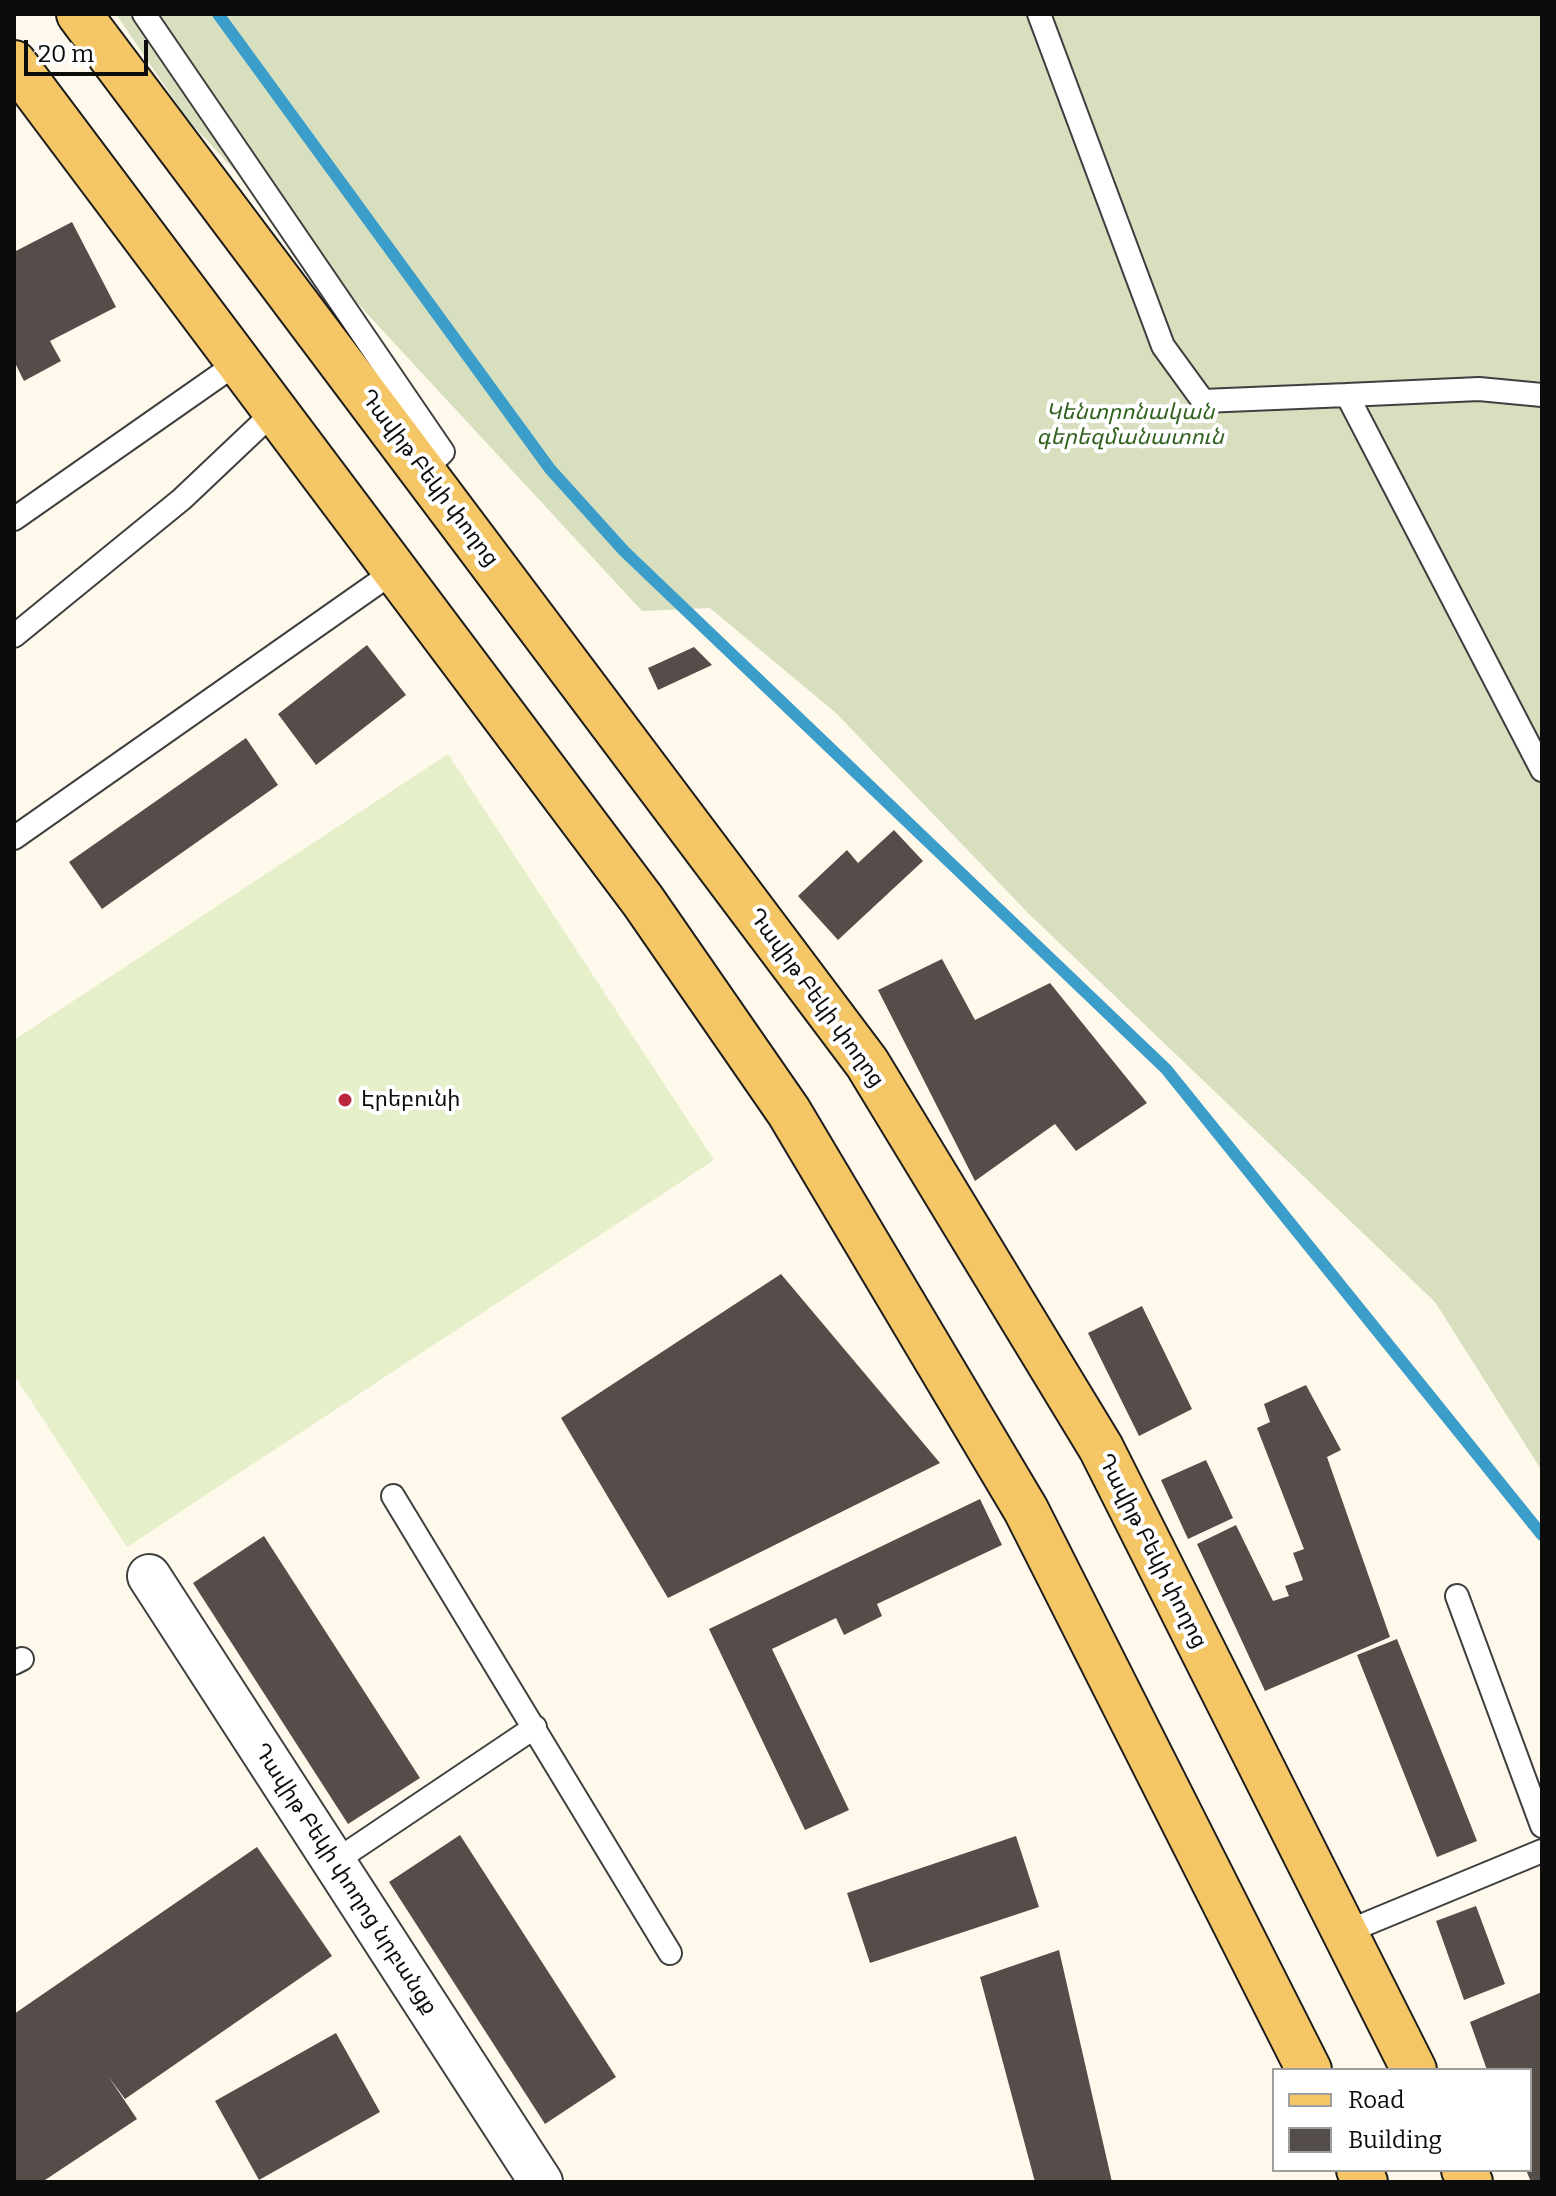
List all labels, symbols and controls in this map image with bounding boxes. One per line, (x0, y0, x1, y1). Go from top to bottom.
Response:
scale bar (28, 24, 152, 74)
text: 20 m (38, 40, 94, 68)
street label: Դավիթ Բեկի փողոց (354, 384, 504, 572)
park label: Կենտրոնական գերեզմանատուն (1036, 400, 1224, 452)
street label: Դավիթ Բեկի փողոց (742, 903, 890, 1093)
place label: Էրեբունի (361, 1087, 460, 1113)
marker: Էրեբունի (336, 1091, 354, 1109)
street label: Դավիթ Բեկի փողոց (1092, 1449, 1212, 1653)
street label: Դավիթ Բեկի փողոց նրբանցք (247, 1738, 443, 2020)
legend (1272, 2068, 1532, 2172)
text: Road (1348, 2086, 1404, 2114)
text: Building (1348, 2126, 1442, 2154)

